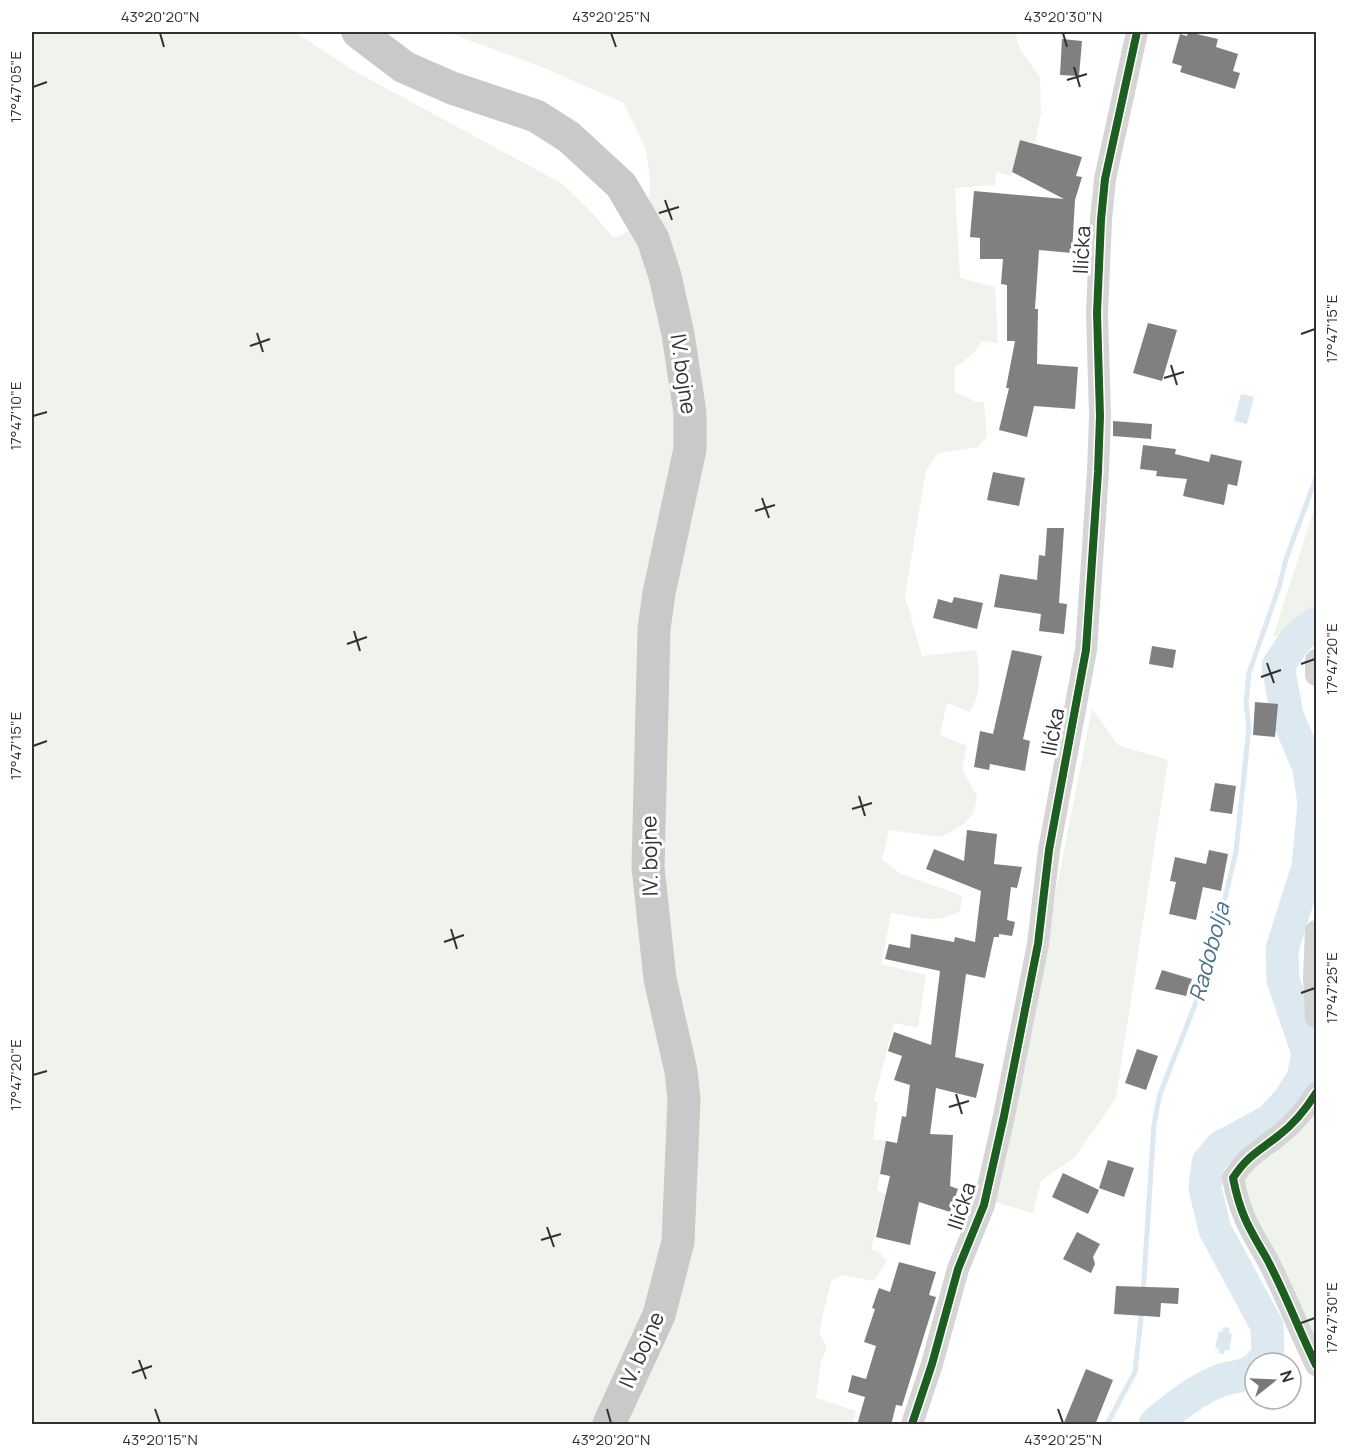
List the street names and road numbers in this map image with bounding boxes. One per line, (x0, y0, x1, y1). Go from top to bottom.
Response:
street label: Ilićka (1066, 225, 1096, 275)
street label: IV. bojne (665, 332, 703, 416)
street label: Ilićka (1034, 705, 1070, 758)
street label: IV. bojne (634, 815, 664, 897)
street label: Ilićka (940, 1178, 982, 1233)
street label: IV. bojne (612, 1307, 670, 1392)

